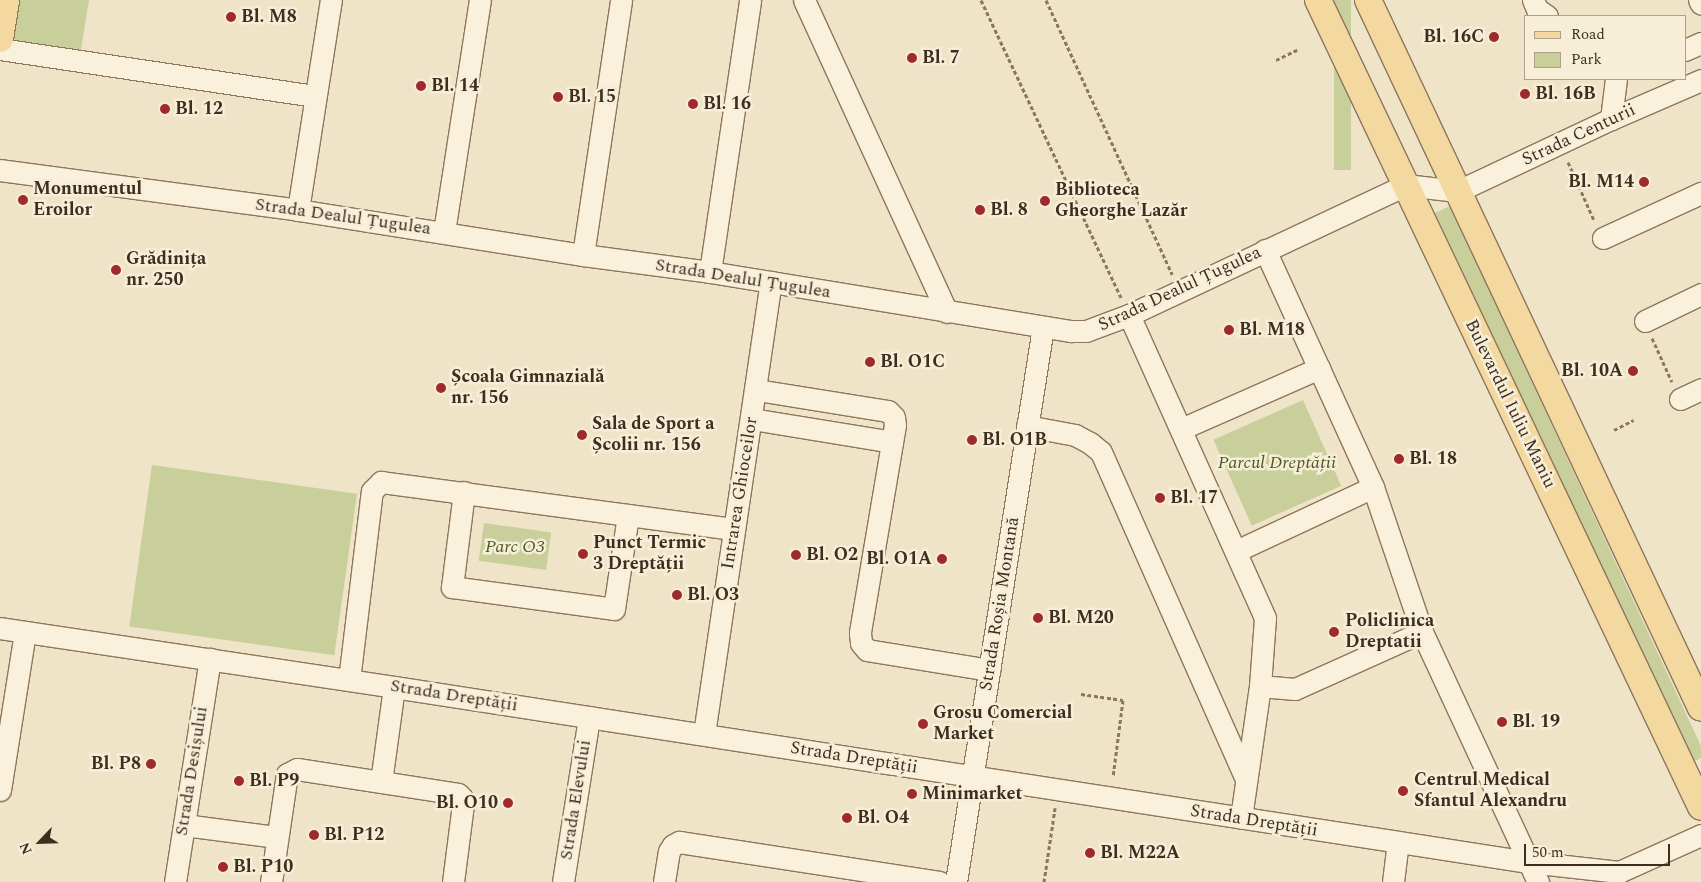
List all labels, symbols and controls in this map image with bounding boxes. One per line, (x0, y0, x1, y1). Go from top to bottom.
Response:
place label: Bl. M8 (241, 6, 297, 28)
marker: Bl. M8 (225, 11, 237, 23)
legend (1524, 15, 1686, 80)
text: Road (1571, 23, 1605, 46)
place label: Bl. 16C (1423, 26, 1484, 48)
marker: Bl. 16C (1488, 31, 1500, 43)
place label: Bl. 7 (922, 47, 960, 69)
text: Park (1571, 48, 1602, 71)
marker: Bl. 7 (906, 52, 918, 64)
place label: Bl. 14 (431, 75, 479, 97)
marker: Bl. 14 (415, 80, 427, 92)
place label: Bl. 16B (1535, 83, 1596, 105)
place label: Bl. 15 (568, 86, 616, 108)
marker: Bl. 16B (1519, 88, 1531, 100)
marker: Bl. 15 (552, 91, 564, 103)
place label: Bl. 16 (703, 93, 751, 115)
place label: Bl. 12 (175, 98, 223, 120)
marker: Bl. 16 (687, 98, 699, 110)
street label: Strada Centurii (1519, 99, 1639, 171)
marker: Bl. 12 (159, 103, 171, 115)
place label: Bl. M14 (1568, 171, 1634, 193)
marker: Bl. M14 (1638, 176, 1650, 188)
place label: Monumentul Eroilor (33, 179, 142, 222)
place label: Biblioteca Gheorghe Lazăr (1055, 180, 1187, 222)
marker: Monumentul Eroilor (17, 194, 29, 206)
street label: Strada Dealul Țugulea (254, 194, 432, 240)
marker: Biblioteca Gheorghe Lazăr (1039, 195, 1051, 207)
place label: Bl. 8 (990, 199, 1028, 221)
marker: Bl. 8 (974, 204, 986, 216)
street label: Strada Dealul Țugulea (1095, 242, 1265, 336)
place label: Grădinița nr. 250 (126, 249, 206, 292)
street label: Strada Dealul Țugulea (654, 254, 832, 304)
marker: Grădinița nr. 250 (110, 264, 122, 276)
street label: Bulevardul Iuliu Maniu (1460, 316, 1560, 492)
place label: Bl. M18 (1239, 319, 1305, 341)
marker: Bl. M18 (1223, 324, 1235, 336)
place label: Bl. O1C (880, 351, 945, 373)
marker: Bl. O1C (864, 356, 876, 368)
place label: Bl. 10A (1561, 360, 1623, 382)
marker: Bl. 10A (1627, 365, 1639, 377)
place label: Școala Gimnazială nr. 156 (451, 367, 604, 409)
marker: Școala Gimnazială nr. 156 (435, 382, 447, 394)
place label: Sala de Sport a Școlii nr. 156 (592, 414, 715, 456)
street label: Intrarea Ghioceilor (717, 415, 763, 571)
marker: Sala de Sport a Școlii nr. 156 (576, 429, 588, 441)
place label: Bl. O1B (982, 429, 1047, 451)
marker: Bl. O1B (966, 434, 978, 446)
place label: Bl. 18 (1409, 448, 1457, 470)
park label: Parcul Dreptății (1218, 452, 1336, 474)
marker: Bl. 18 (1393, 453, 1405, 465)
place label: Bl. 17 (1170, 487, 1218, 509)
marker: Bl. 17 (1154, 492, 1166, 504)
street label: Strada Roșia Montană (976, 515, 1024, 693)
place label: Punct Termic 3 Dreptății (593, 533, 706, 576)
park label: Parc O3 (485, 536, 545, 558)
place label: Bl. O2 (806, 544, 858, 566)
marker: Punct Termic 3 Dreptății (577, 548, 589, 560)
place label: Bl. O1A (866, 548, 932, 570)
marker: Bl. O2 (790, 549, 802, 561)
marker: Bl. O1A (936, 553, 948, 565)
place label: Bl. O3 (687, 584, 739, 606)
marker: Bl. O3 (671, 589, 683, 601)
place label: Bl. M20 (1048, 607, 1114, 629)
place label: Policlinica Dreptatii (1345, 611, 1434, 654)
marker: Bl. M20 (1032, 612, 1044, 624)
marker: Policlinica Dreptatii (1327, 625, 1341, 639)
street label: Strada Dreptății (389, 675, 519, 717)
place label: Grosu Comercial Market (933, 703, 1072, 746)
street label: Strada Desișului (171, 705, 213, 837)
place label: Bl. 19 (1512, 711, 1560, 733)
marker: Bl. 19 (1496, 716, 1508, 728)
marker: Grosu Comercial Market (917, 718, 929, 730)
street label: Strada Dreptății (789, 737, 919, 779)
street label: Strada Elevului (556, 738, 596, 862)
place label: Bl. P8 (91, 753, 141, 775)
marker: Bl. P8 (145, 758, 157, 770)
place label: Bl. P9 (249, 770, 299, 792)
place label: Centrul Medical Sfantul Alexandru (1414, 770, 1567, 812)
marker: Bl. P9 (233, 775, 245, 787)
place label: Minimarket (922, 783, 1022, 805)
marker: Centrul Medical Sfantul Alexandru (1396, 784, 1410, 798)
marker: Minimarket (906, 788, 918, 800)
place label: Bl. O10 (436, 792, 498, 814)
marker: Bl. O10 (502, 797, 514, 809)
street label: Strada Dreptății (1189, 800, 1319, 842)
place label: Bl. O4 (857, 807, 909, 829)
marker: Bl. O4 (841, 812, 853, 824)
north arrow (15, 817, 65, 867)
place label: Bl. P12 (324, 824, 384, 846)
marker: Bl. P12 (308, 829, 320, 841)
scale bar (1526, 834, 1672, 866)
text: N (14, 839, 38, 858)
text: 50 m (1532, 841, 1564, 864)
place label: Bl. M22A (1100, 842, 1180, 864)
marker: Bl. M22A (1084, 847, 1096, 859)
place label: Bl. P10 (233, 856, 293, 878)
marker: Bl. P10 (217, 861, 229, 873)

